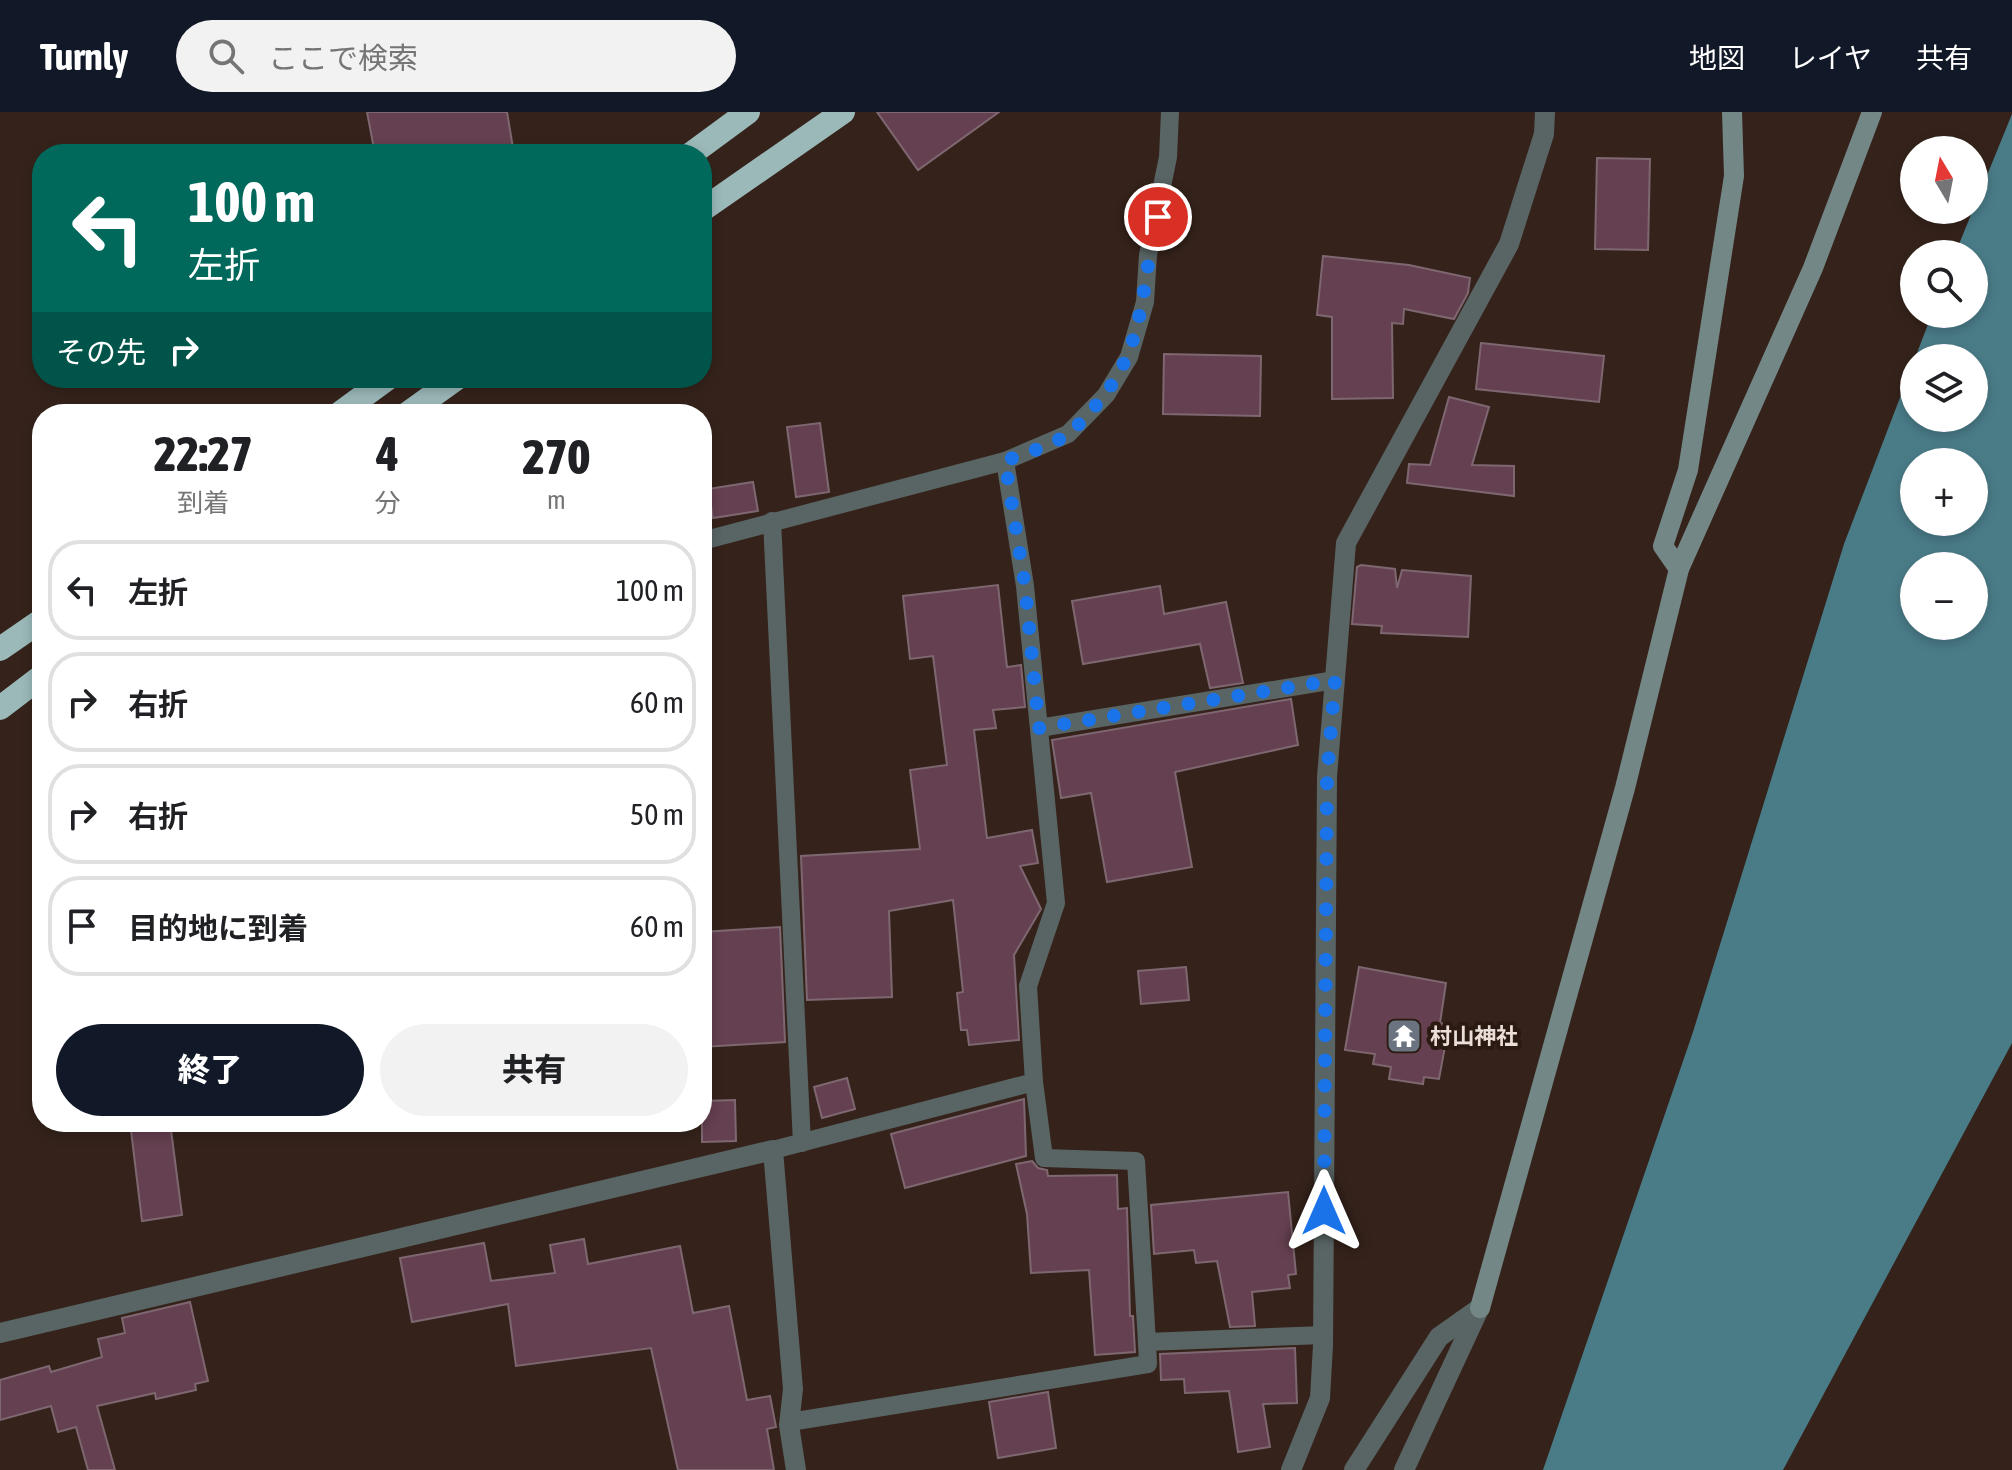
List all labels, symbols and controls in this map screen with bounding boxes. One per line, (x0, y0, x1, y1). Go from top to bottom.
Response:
search box (176, 20, 736, 92)
icon: search (204, 34, 248, 78)
text: Turnly (40, 35, 128, 78)
text: ここで検索 (268, 41, 418, 75)
text: 地図 (1689, 42, 1745, 74)
text: レイヤ (1789, 42, 1872, 74)
text: 共有 (1916, 42, 1972, 74)
north arrow (1900, 136, 1988, 224)
map controls (1900, 136, 1988, 640)
text: 100 m (188, 170, 315, 234)
icon: left (56, 176, 160, 280)
pin (1124, 183, 1192, 251)
icon: arrive (1136, 195, 1180, 239)
button: search (1900, 240, 1988, 328)
text: 左折 (188, 244, 260, 286)
icon: right (162, 328, 206, 372)
text: その先 (56, 335, 146, 369)
button: layers (1900, 344, 1988, 432)
text: 22:27 (154, 426, 253, 481)
text: 4 (376, 426, 399, 481)
text: 270 (522, 429, 590, 484)
button: + (1900, 448, 1988, 536)
text: m (547, 485, 566, 515)
text: 到着 (177, 488, 229, 518)
text: 分 (375, 488, 401, 518)
button: − (1900, 552, 1988, 640)
icon: left (60, 568, 104, 612)
text: 100 m (616, 573, 684, 607)
text: 左折 (128, 575, 188, 609)
icon: right (60, 680, 104, 724)
text: 60 m (630, 685, 684, 719)
text: 右折 (128, 687, 188, 721)
icon: right (60, 792, 104, 836)
text: 50 m (630, 797, 684, 831)
text: 右折 (128, 799, 188, 833)
icon: arrive (60, 904, 104, 948)
text: 60 m (630, 909, 684, 943)
text: 目的地に到着 (128, 911, 308, 945)
temple icon: 村山神社 (1385, 1017, 1423, 1055)
place label: 村山神社 (1430, 1023, 1518, 1049)
button: 終了 (56, 1024, 364, 1116)
button: 共有 (380, 1024, 688, 1116)
position arrow (1282, 1169, 1366, 1253)

